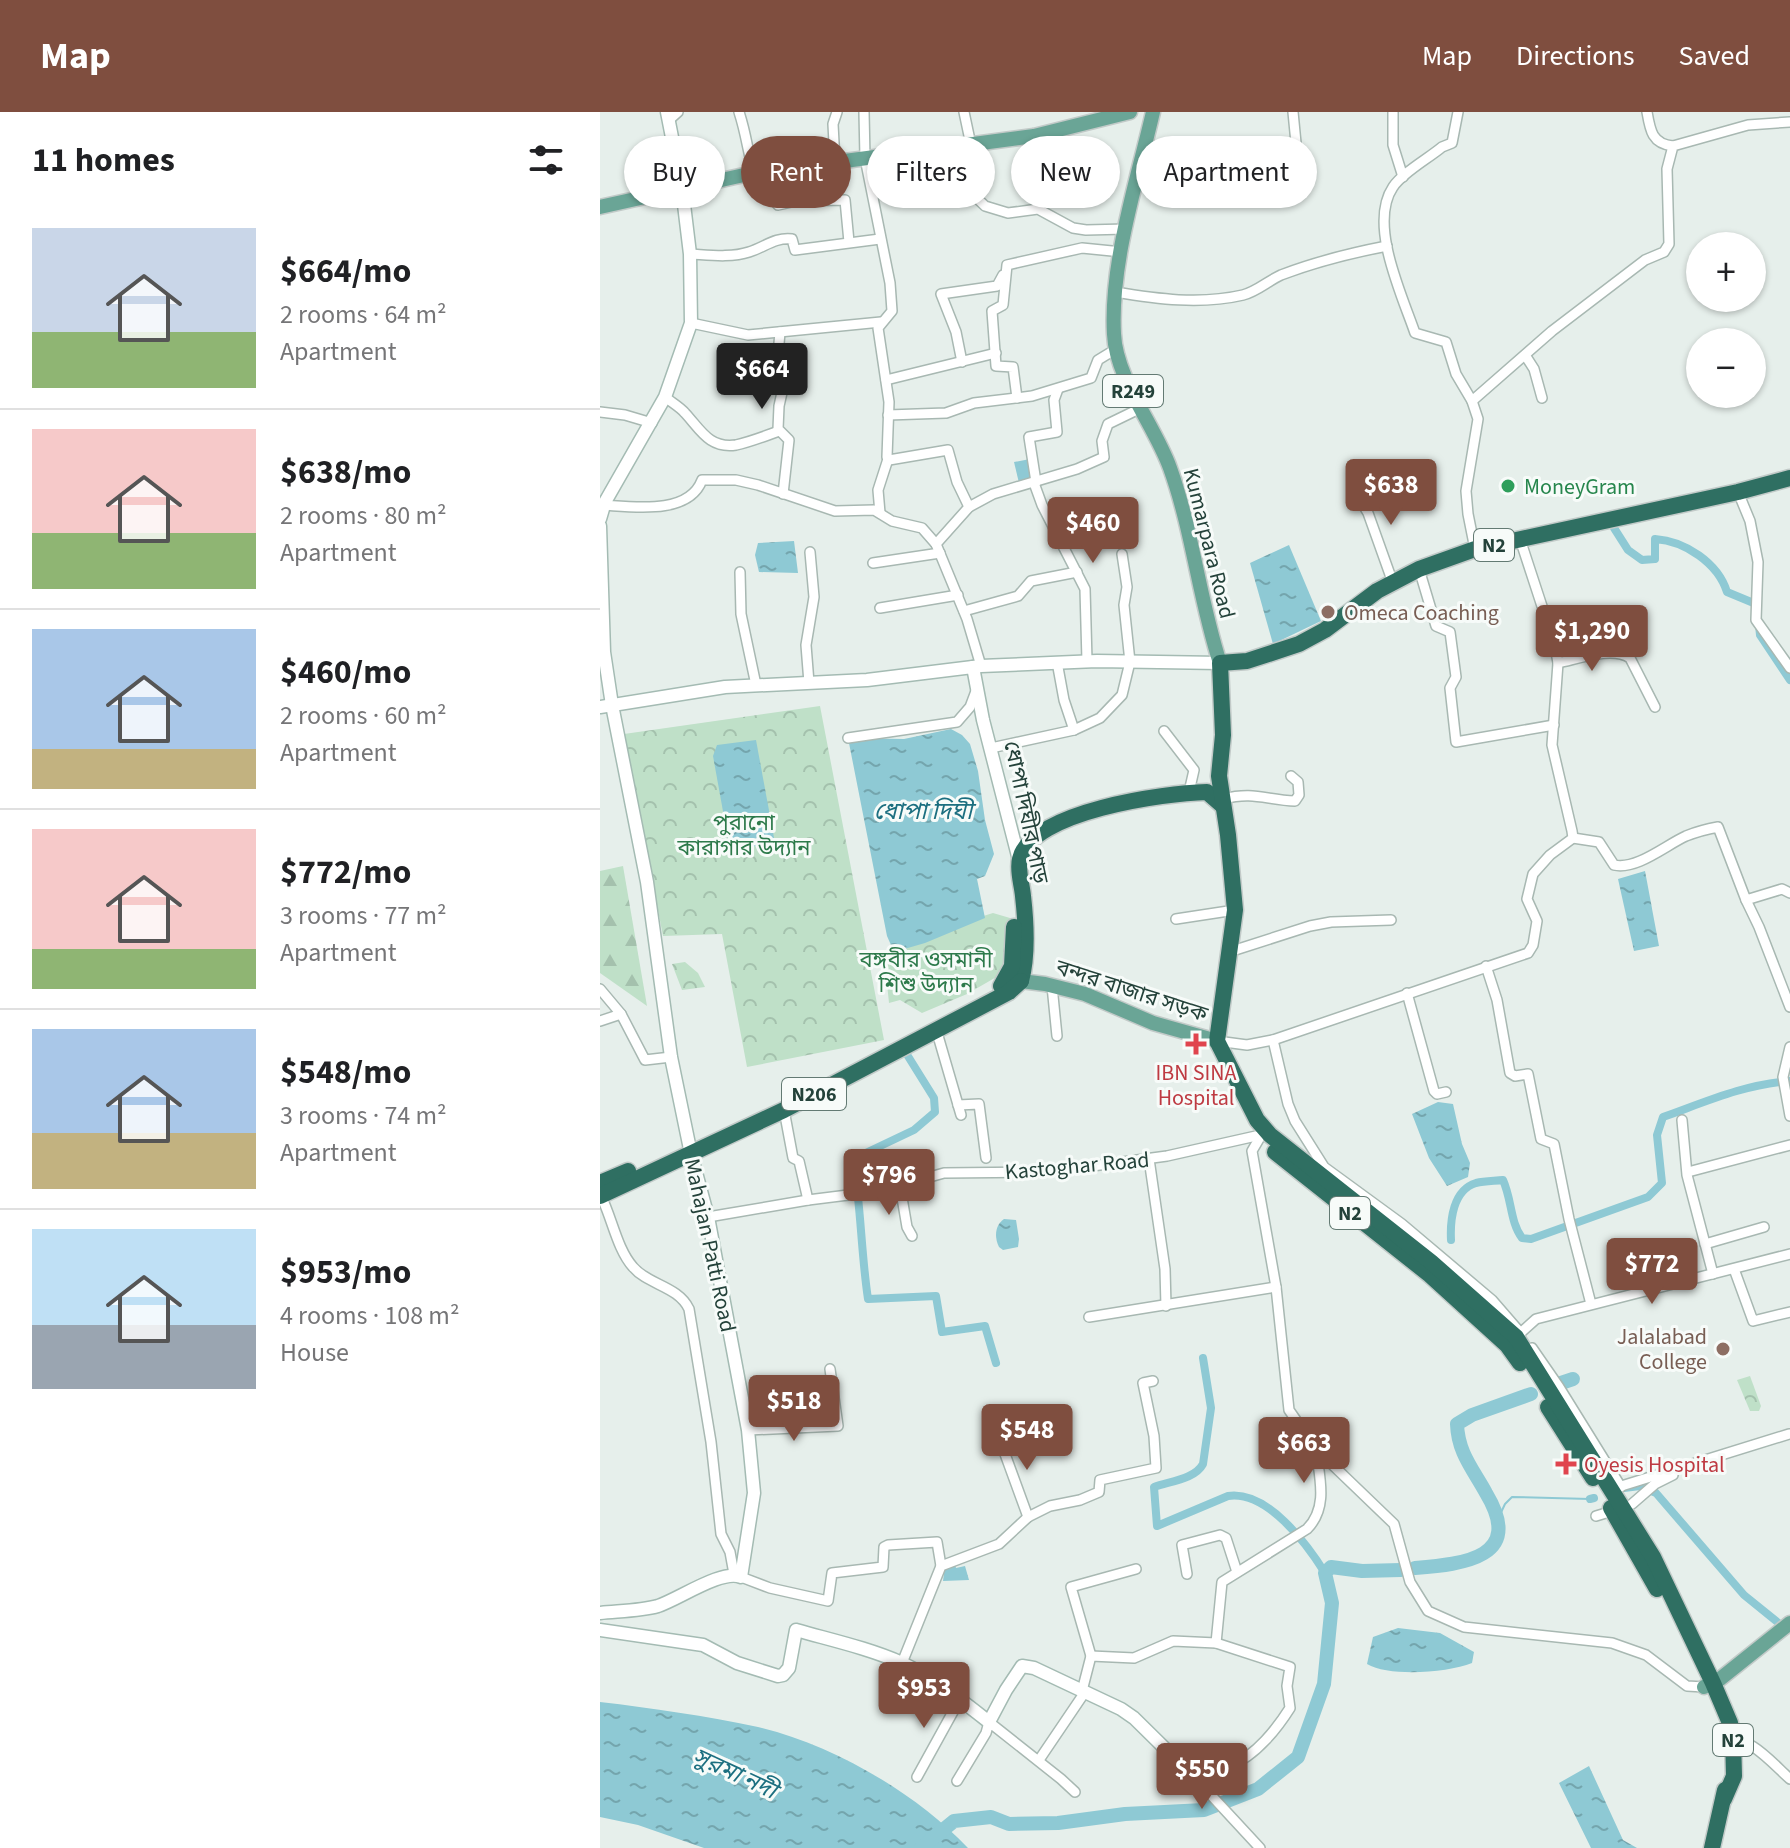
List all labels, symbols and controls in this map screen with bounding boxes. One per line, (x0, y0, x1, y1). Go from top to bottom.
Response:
text: Map (40, 29, 111, 83)
text: Map (1422, 36, 1472, 76)
text: Directions (1516, 36, 1635, 76)
text: Saved (1679, 36, 1750, 76)
text: 11 homes (32, 136, 175, 185)
chip: Buy (624, 136, 725, 208)
chip: Rent (741, 136, 851, 208)
chip: Filters (867, 136, 995, 208)
chip: New (1011, 136, 1120, 208)
chip: Apartment (1136, 136, 1317, 208)
icon: filters (524, 138, 568, 182)
map controls (1686, 232, 1766, 408)
button: + (1686, 232, 1766, 312)
text: $664/mo (280, 247, 411, 296)
icon: home (96, 260, 192, 356)
text: 2 rooms · 64 m² (280, 296, 447, 333)
button: − (1686, 328, 1766, 408)
text: Apartment (280, 333, 397, 370)
pin: $664 (715, 343, 809, 411)
text: $664 (735, 350, 789, 387)
road number: R249 (1103, 375, 1163, 407)
text: $638/mo (280, 448, 411, 497)
pin: $638 (1344, 459, 1438, 527)
icon: home (96, 461, 192, 557)
street label: Kumarpara Road (1175, 465, 1243, 622)
text: $638 (1364, 466, 1418, 503)
place label: MoneyGram (1524, 471, 1635, 503)
marker: MoneyGram (1499, 477, 1517, 495)
text: 2 rooms · 80 m² (280, 497, 447, 534)
pin: $460 (1046, 497, 1140, 565)
text: $460 (1066, 504, 1120, 541)
road number: N2 (1474, 529, 1514, 561)
text: Apartment (280, 534, 397, 571)
place label: Omeca Coaching (1344, 597, 1499, 629)
marker: Omeca Coaching (1319, 603, 1337, 621)
pin: $1,290 (1527, 605, 1657, 673)
text: $1,290 (1554, 612, 1630, 649)
text: $460/mo (280, 648, 411, 697)
icon: home (96, 661, 192, 757)
text: 2 rooms · 60 m² (280, 697, 447, 734)
text: Apartment (280, 734, 397, 771)
street label: ধোপা দিঘীর পাড় (995, 738, 1057, 887)
water label: ধোপা দিঘী (874, 794, 977, 829)
park label: পুরানো কারাগার উদ্যান (676, 807, 811, 864)
text: $772/mo (280, 848, 411, 897)
icon: home (96, 861, 192, 957)
text: 3 rooms · 77 m² (280, 897, 447, 934)
text: Apartment (280, 934, 397, 971)
park label: বঙ্গবীর ওসমানী শিশু উদ্যান (858, 944, 994, 1001)
street label: বন্দর বাজার সড়ক (1051, 951, 1212, 1031)
marker: IBN SINA Hospital (1185, 1033, 1207, 1055)
text: $548/mo (280, 1048, 411, 1097)
place label: IBN SINA Hospital (1155, 1057, 1237, 1114)
icon: home (96, 1061, 192, 1157)
road number: N206 (782, 1078, 846, 1110)
text: 3 rooms · 74 m² (280, 1097, 447, 1134)
text: Apartment (280, 1134, 397, 1171)
street label: Kastoghar Road (1003, 1144, 1151, 1188)
pin: $796 (842, 1149, 936, 1217)
street label: Mahajan Patti Road (676, 1155, 744, 1335)
text: $796 (862, 1156, 916, 1193)
road number: N2 (1330, 1197, 1370, 1229)
pin: $772 (1605, 1238, 1699, 1306)
text: $772 (1625, 1245, 1679, 1282)
text: $953/mo (280, 1248, 411, 1297)
icon: home (96, 1261, 192, 1357)
text: 4 rooms · 108 m² (280, 1297, 459, 1334)
place label: Jalalabad College (1617, 1321, 1707, 1378)
text: House (280, 1334, 349, 1371)
marker: Jalalabad College (1714, 1340, 1732, 1358)
pin: $518 (747, 1375, 841, 1443)
text: $518 (767, 1382, 821, 1419)
pin: $548 (980, 1404, 1074, 1472)
text: $548 (1000, 1411, 1054, 1448)
pin: $663 (1257, 1417, 1351, 1485)
text: $663 (1277, 1424, 1331, 1461)
place label: Oyesis Hospital (1584, 1449, 1725, 1481)
marker: Oyesis Hospital (1555, 1453, 1577, 1475)
pin: $953 (877, 1662, 971, 1730)
text: $953 (897, 1669, 951, 1706)
road number: N2 (1713, 1724, 1753, 1756)
water label: সুরমা নদী (687, 1739, 787, 1810)
pin: $550 (1155, 1743, 1249, 1811)
text: $550 (1175, 1750, 1229, 1787)

